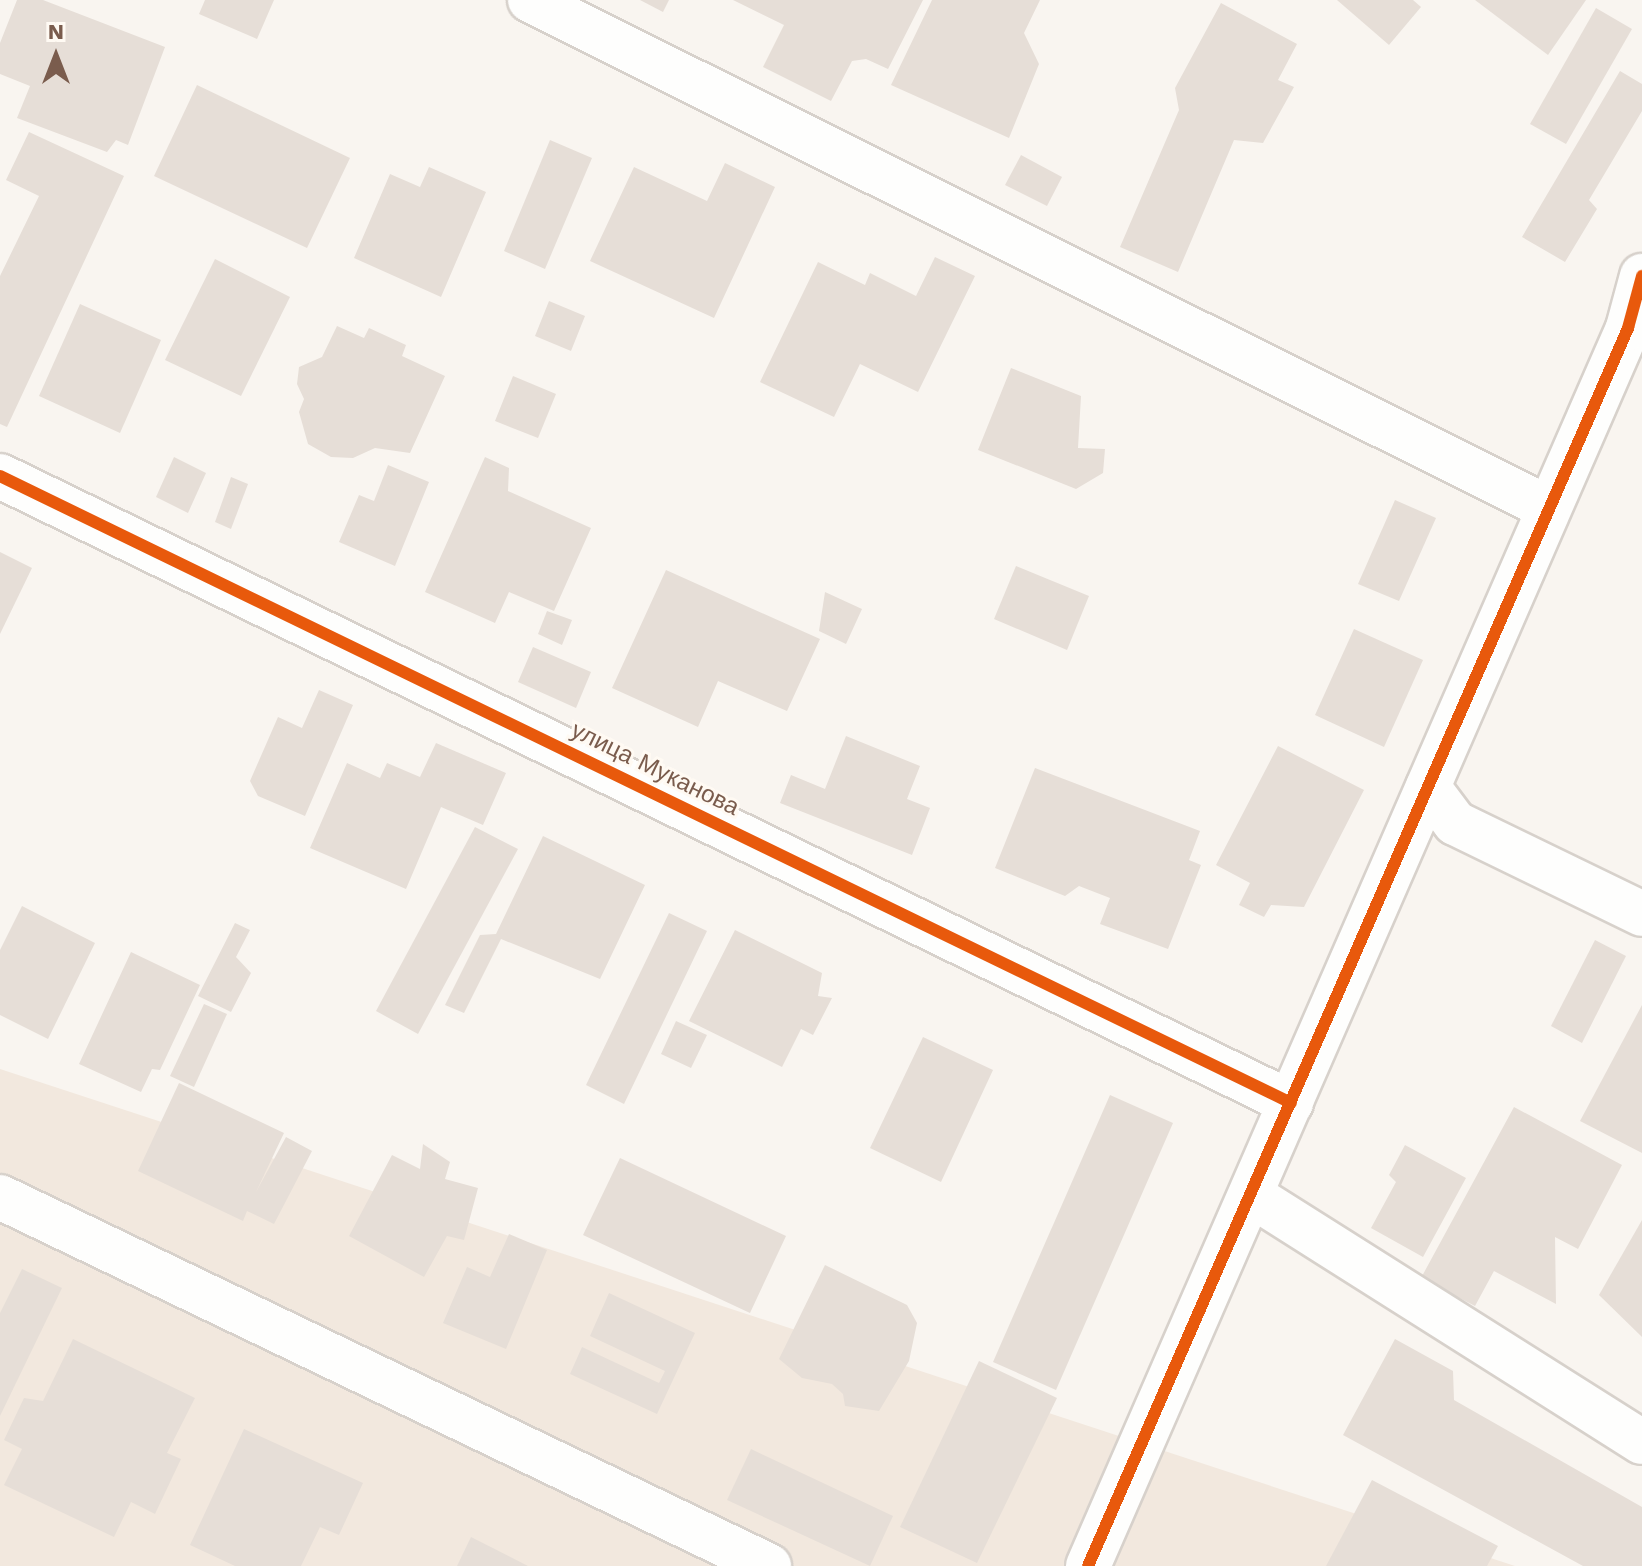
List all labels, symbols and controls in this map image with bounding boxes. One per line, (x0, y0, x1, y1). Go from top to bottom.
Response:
north arrow (16, 16, 96, 96)
text: N (48, 19, 64, 44)
street label: улица Муканова (566, 716, 744, 822)

